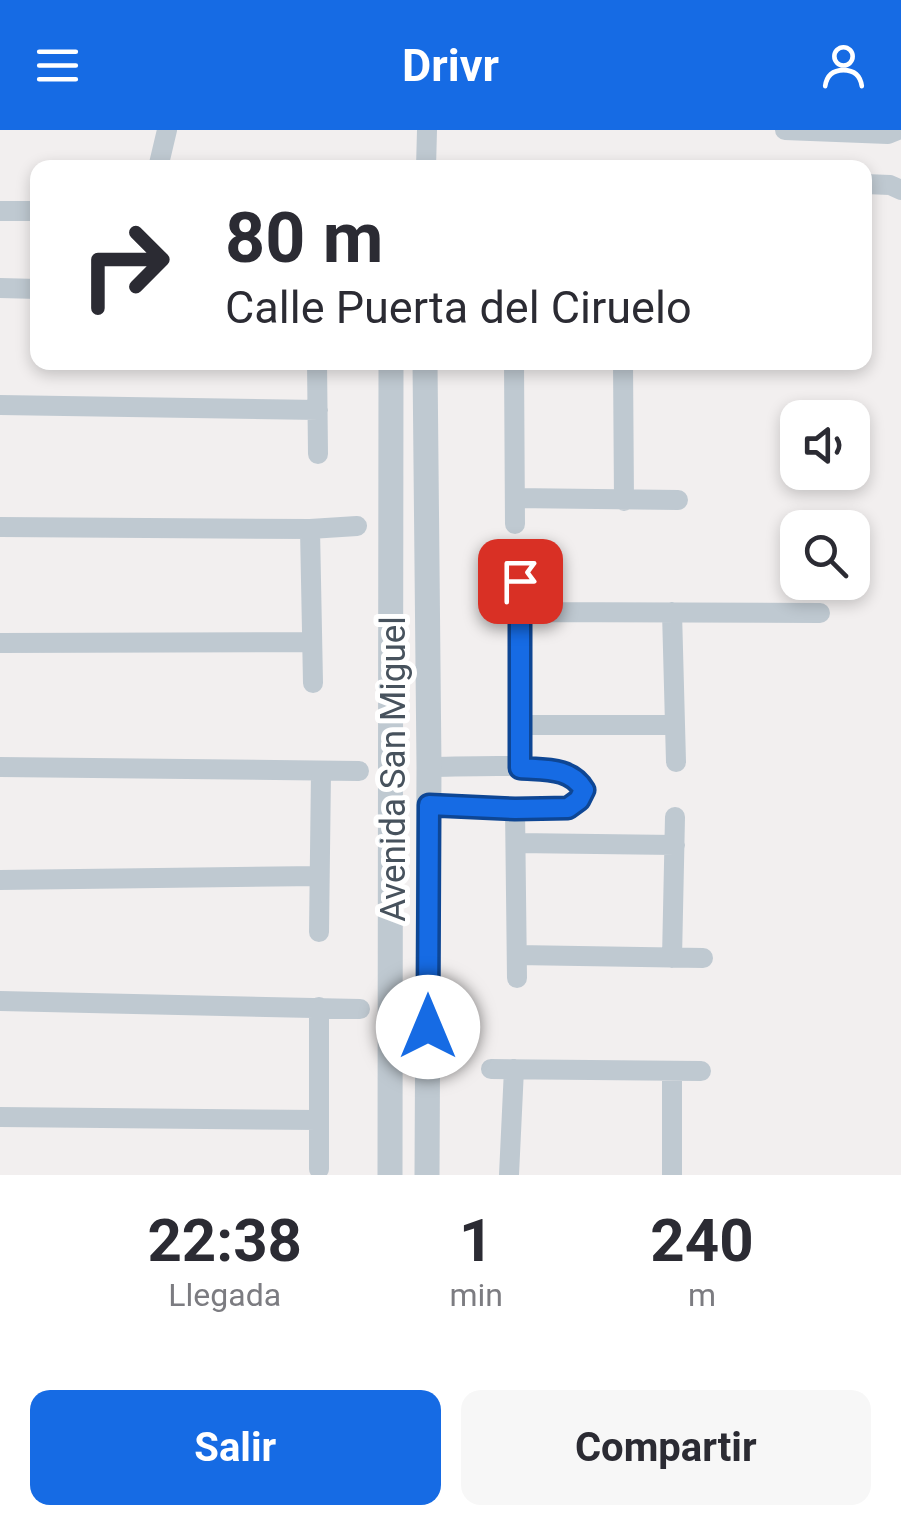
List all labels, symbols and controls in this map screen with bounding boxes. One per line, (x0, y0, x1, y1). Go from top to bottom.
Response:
icon: menu (30, 38, 85, 93)
icon: person (816, 38, 871, 93)
text: Drivr (402, 39, 499, 92)
text: 80 m (225, 197, 383, 279)
icon: right (60, 200, 190, 330)
text: Calle Puerta del Ciruelo (225, 281, 692, 334)
map controls (780, 400, 870, 600)
button: sound (780, 400, 870, 490)
button: search (780, 510, 870, 600)
pin (478, 539, 563, 624)
icon: arrive (493, 554, 548, 609)
street label: Avenida San Miguel (373, 616, 414, 922)
position arrow (376, 975, 480, 1079)
text: 22:38 (147, 1205, 302, 1276)
text: 1 (459, 1205, 493, 1276)
text: 240 (650, 1205, 754, 1276)
text: Llegada (168, 1276, 281, 1314)
text: min (449, 1276, 503, 1314)
text: m (688, 1276, 716, 1314)
button: Salir (30, 1390, 441, 1505)
button: Compartir (461, 1390, 871, 1505)

